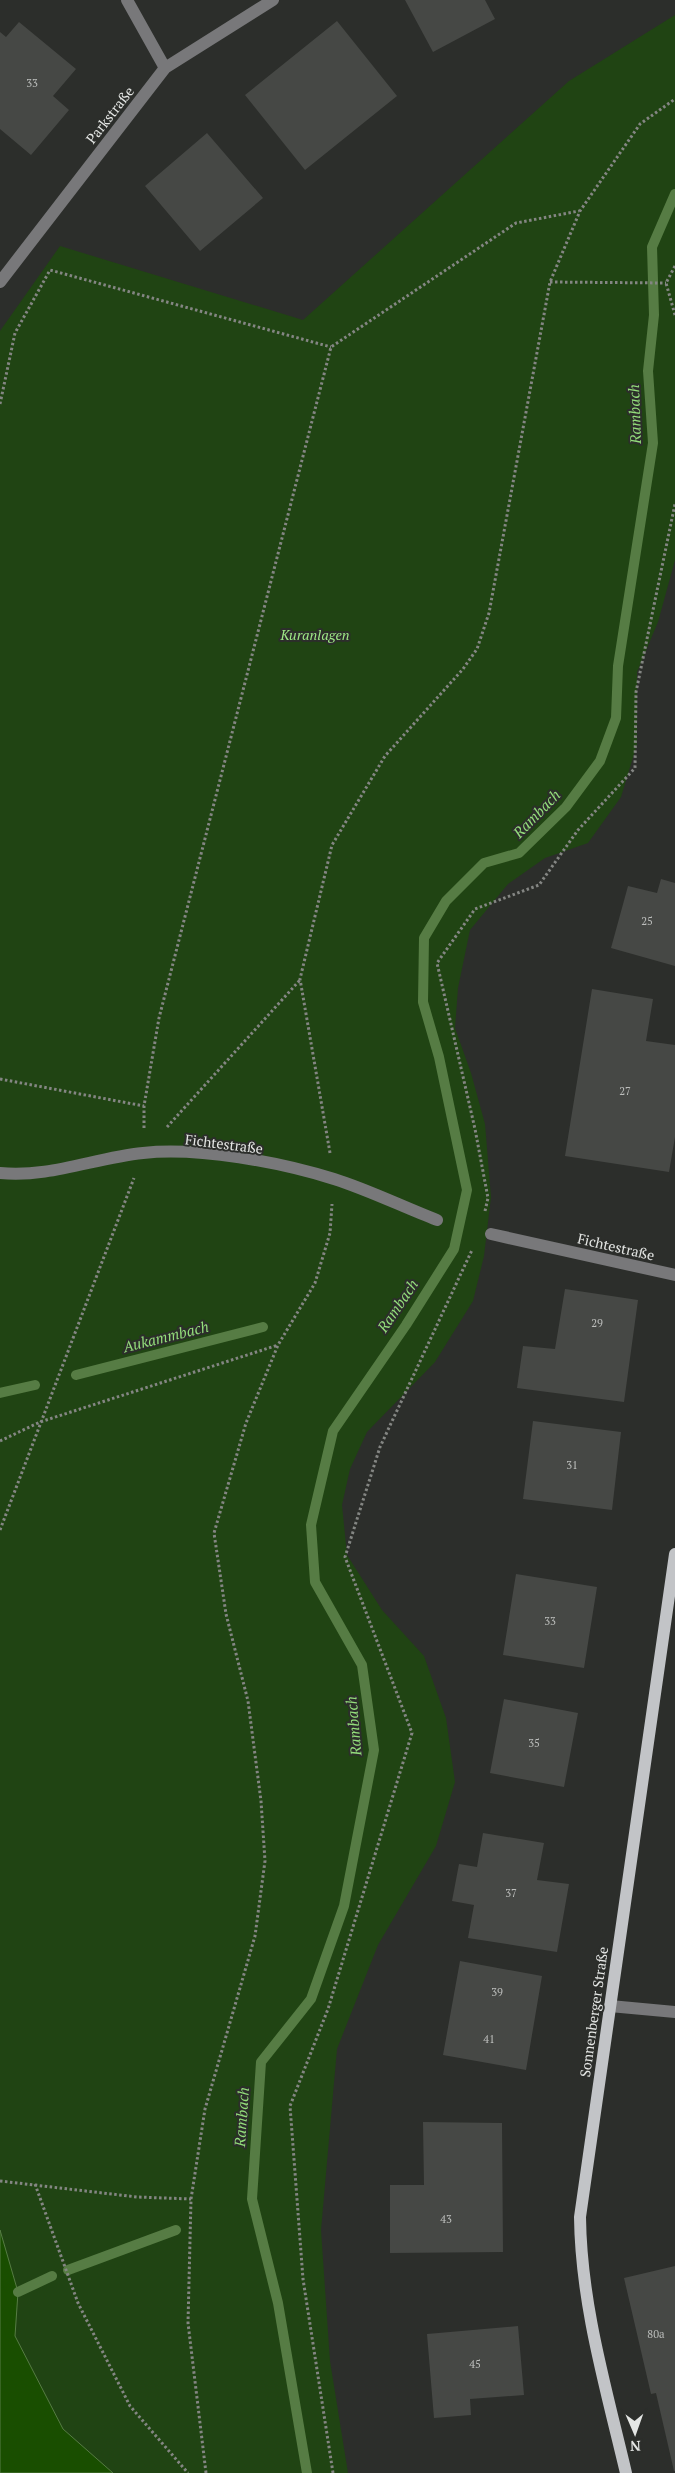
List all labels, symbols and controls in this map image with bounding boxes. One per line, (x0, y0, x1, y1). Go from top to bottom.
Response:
house number: 33 (26, 76, 38, 90)
street label: Parkstraße (81, 82, 138, 147)
water label: Rambach (623, 384, 645, 445)
park label: Kuranlagen (279, 625, 350, 644)
water label: Rambach (508, 785, 564, 842)
house number: 25 (641, 914, 653, 928)
house number: 27 (619, 1084, 631, 1098)
street label: Fichtestraße (184, 1129, 264, 1158)
street label: Fichtestraße (576, 1228, 656, 1265)
water label: Rambach (372, 1275, 422, 1337)
water label: Aukammbach (120, 1316, 211, 1357)
house number: 29 (591, 1316, 603, 1330)
house number: 31 (566, 1458, 578, 1472)
house number: 33 (544, 1614, 556, 1628)
water label: Rambach (340, 1695, 366, 1758)
house number: 35 (528, 1736, 540, 1750)
house number: 37 (505, 1886, 517, 1900)
street label: Sonnenberger Straße (575, 1945, 612, 2078)
house number: 39 (491, 1985, 503, 1999)
house number: 41 (483, 2032, 495, 2046)
water label: Rambach (229, 2086, 253, 2148)
house number: 43 (440, 2212, 452, 2226)
house number: 80a (647, 2327, 665, 2341)
house number: 45 (469, 2357, 481, 2371)
north arrow (610, 2408, 660, 2458)
text: N (629, 2437, 641, 2456)

